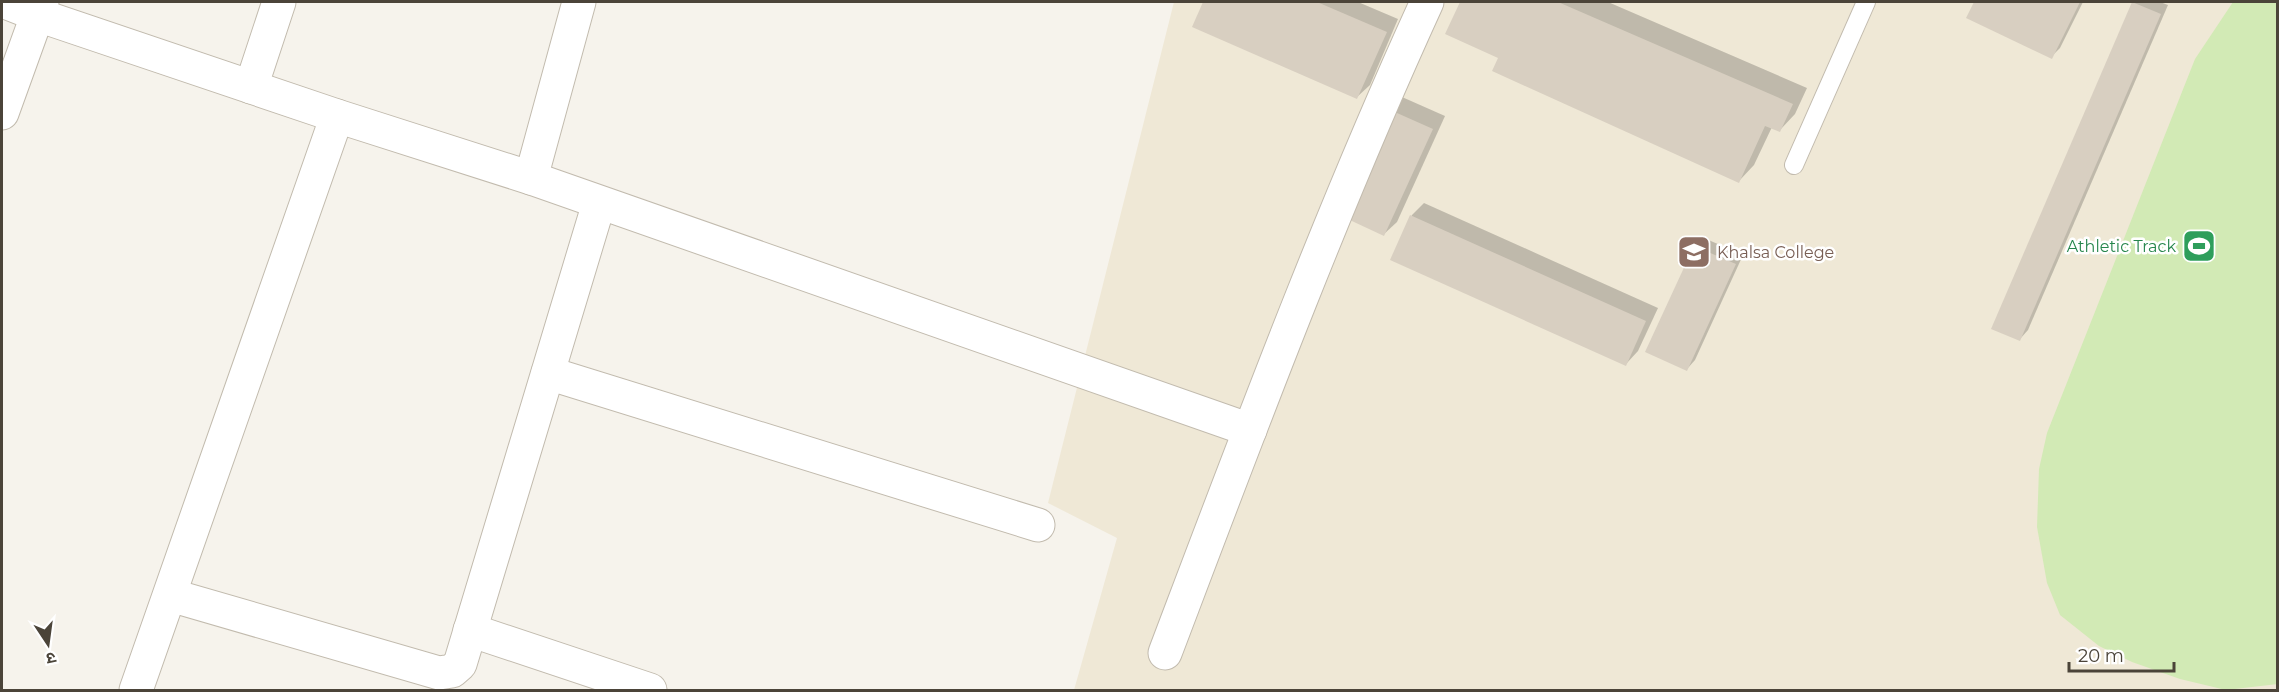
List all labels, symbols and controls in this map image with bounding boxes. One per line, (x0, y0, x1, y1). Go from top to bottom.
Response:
sports icon: Athletic Track (2181, 228, 2217, 264)
school or university icon: Khalsa College (1676, 234, 1712, 270)
place label: Athletic Track (2067, 237, 2176, 256)
place label: Khalsa College (1717, 243, 1834, 262)
north arrow (18, 614, 78, 674)
scale bar (2069, 635, 2174, 673)
text: 20 m (2078, 645, 2124, 667)
text: उ (44, 648, 58, 669)

